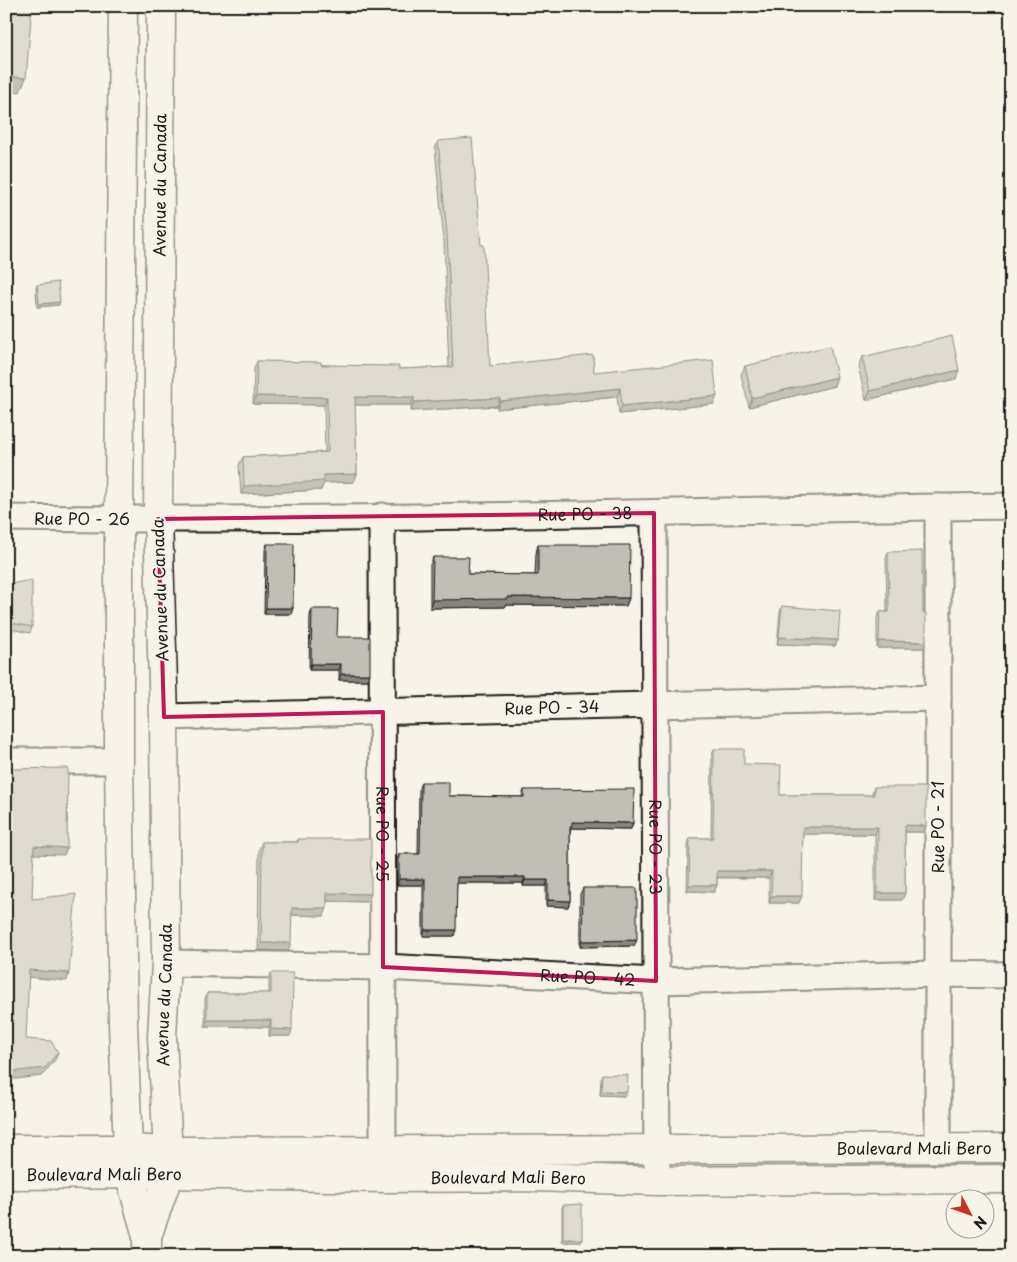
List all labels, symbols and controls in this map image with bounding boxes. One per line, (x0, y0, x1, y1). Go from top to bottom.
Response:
street label: Avenue du Canada (147, 113, 171, 257)
street label: Rue PO - 38 (537, 500, 633, 526)
street label: Rue PO - 26 (34, 505, 130, 530)
street label: Avenue du Canada (145, 518, 173, 662)
street label: Rue PO - 34 (504, 693, 600, 720)
street label: Rue PO - 21 (925, 781, 949, 873)
street label: Rue PO - 25 (371, 786, 396, 882)
street label: Rue PO - 23 (644, 799, 669, 895)
street label: Avenue du Canada (149, 923, 177, 1067)
street label: Rue PO - 42 (540, 962, 636, 991)
street label: Boulevard Mali Bero (836, 1135, 992, 1160)
street label: Boulevard Mali Bero (26, 1161, 182, 1186)
street label: Boulevard Mali Bero (430, 1164, 586, 1190)
north arrow (944, 1190, 994, 1240)
text: N (969, 1212, 992, 1234)

